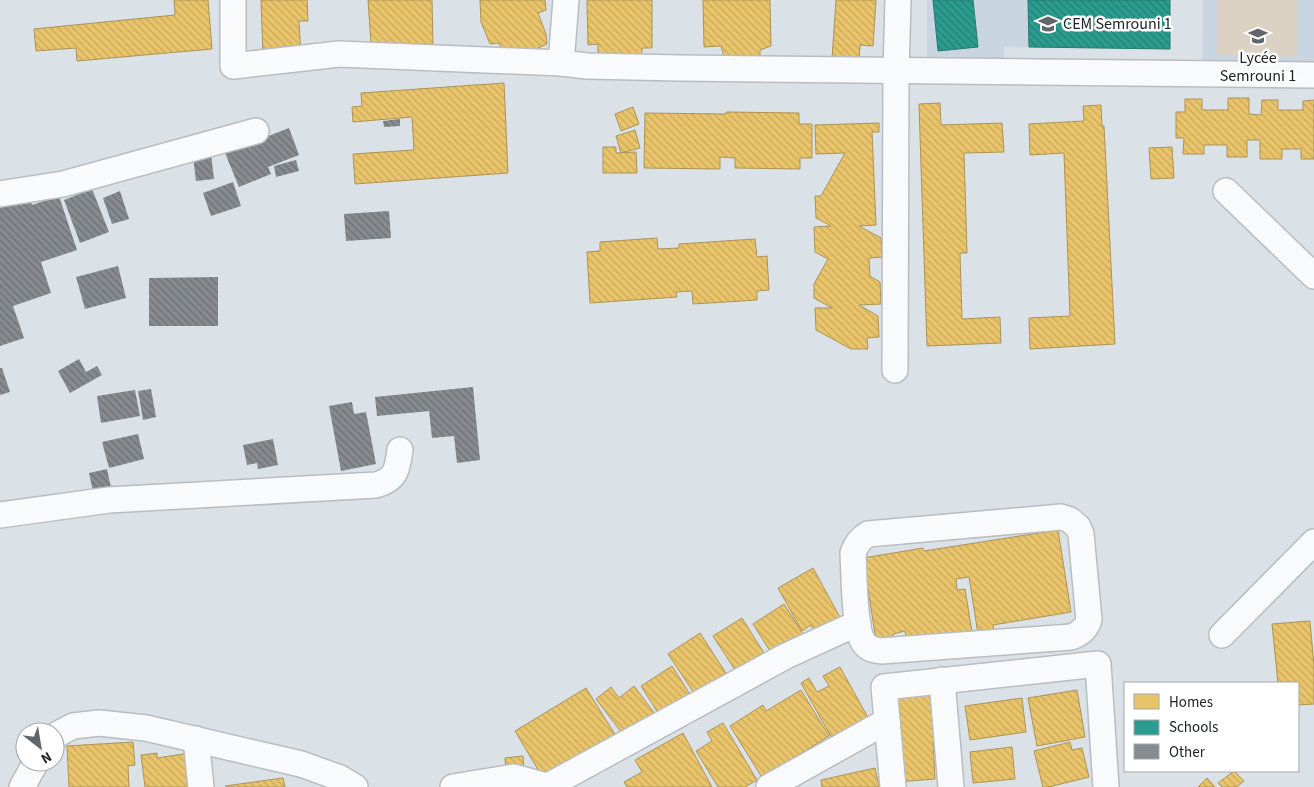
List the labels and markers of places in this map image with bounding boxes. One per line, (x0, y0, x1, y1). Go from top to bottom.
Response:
school or university icon: CEM Semrouni 1 (1037, 13, 1059, 35)
place label: CEM Semrouni 1 (1063, 13, 1172, 35)
school or university icon: Lycée Semrouni 1 (1247, 25, 1269, 47)
place label: Lycée Semrouni 1 (1220, 47, 1296, 87)

